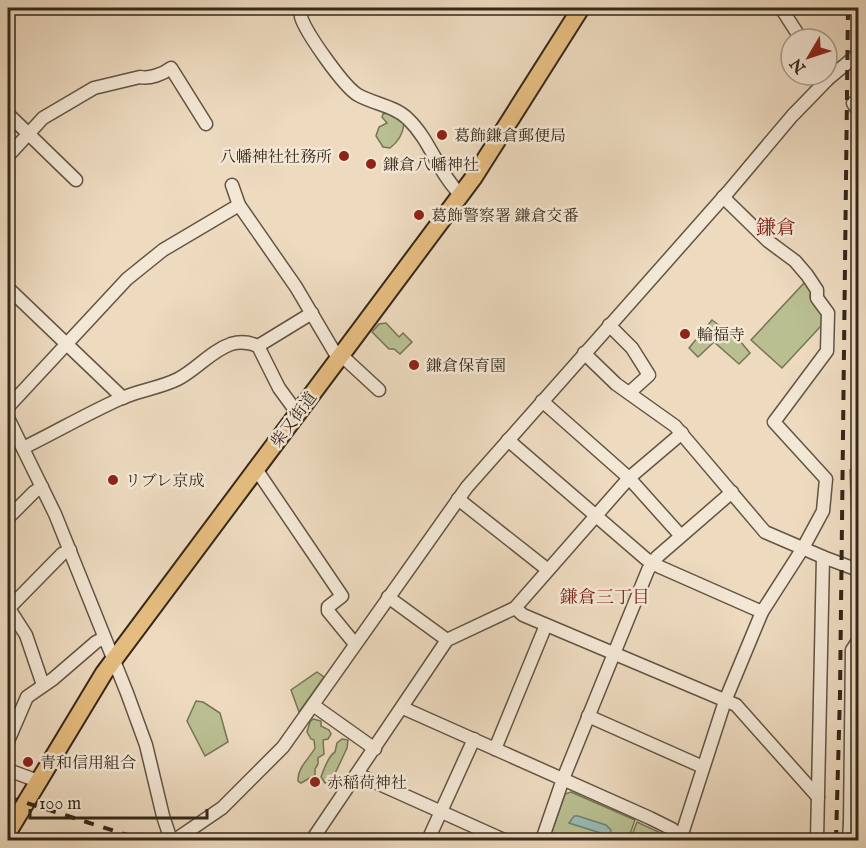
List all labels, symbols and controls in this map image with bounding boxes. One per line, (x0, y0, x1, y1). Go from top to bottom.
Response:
north arrow (779, 27, 839, 87)
text: N (787, 53, 812, 78)
place label: 葛飾鎌倉郵便局 (454, 127, 566, 147)
marker: 葛飾鎌倉郵便局 (435, 128, 449, 142)
place label: 八幡神社社務所 (220, 148, 332, 168)
marker: 八幡神社社務所 (337, 149, 351, 163)
place label: 鎌倉八幡神社 (383, 156, 479, 176)
marker: 鎌倉八幡神社 (364, 157, 378, 171)
place label: 葛飾警察署 鎌倉交番 (431, 207, 579, 227)
marker: 葛飾警察署 鎌倉交番 (412, 208, 426, 222)
district label: 鎌倉 (756, 216, 796, 241)
place label: 輪福寺 (697, 326, 745, 346)
marker: 輪福寺 (678, 327, 692, 341)
place label: 鎌倉保育園 (426, 357, 506, 377)
marker: 鎌倉保育園 (407, 358, 421, 372)
street label: 柴又街道 (267, 389, 322, 452)
place label: リブレ京成 (125, 472, 204, 492)
marker: リブレ京成 (106, 473, 120, 487)
district label: 鎌倉三丁目 (560, 587, 650, 610)
place label: 青和信用組合 (40, 754, 136, 774)
marker: 青和信用組合 (21, 755, 35, 769)
place label: 赤稲荷神社 (327, 774, 407, 794)
marker: 赤稲荷神社 (308, 775, 322, 789)
scale bar (30, 782, 207, 820)
text: 100 m (39, 793, 81, 816)

